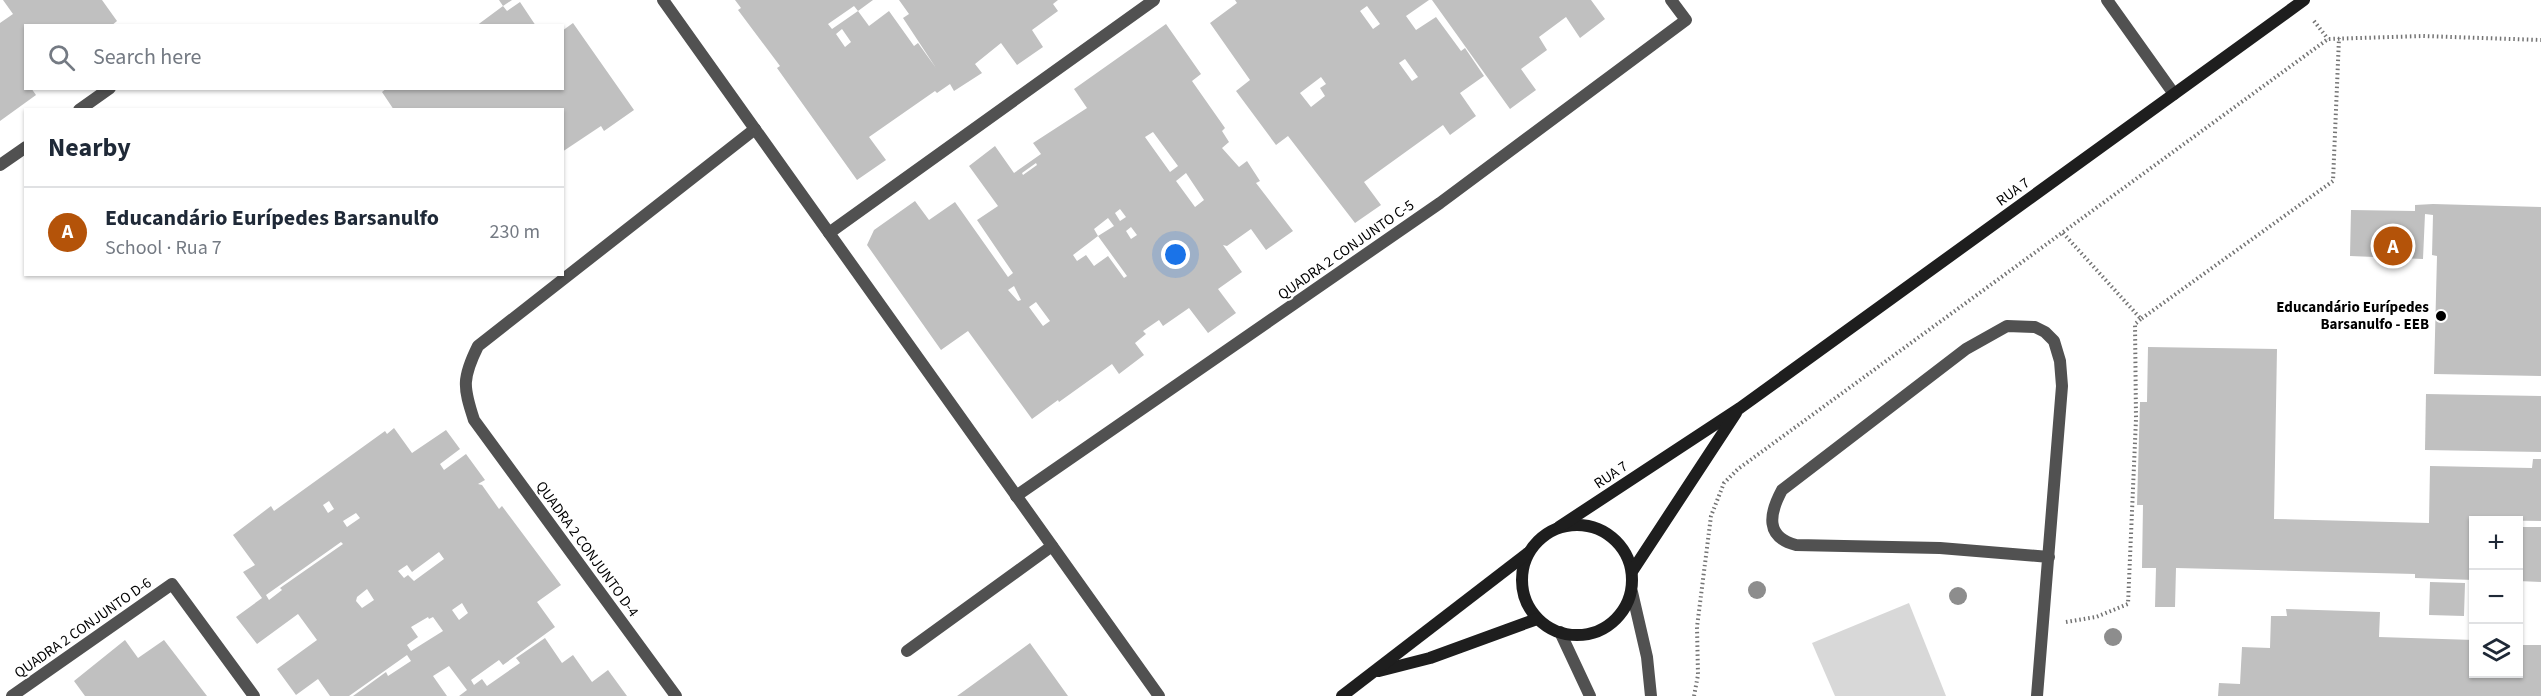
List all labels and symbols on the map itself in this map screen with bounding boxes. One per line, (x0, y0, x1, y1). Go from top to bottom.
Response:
street label: RUA 7 (1992, 173, 2034, 211)
street label: QUADRA 2 CONJUNTO C-5 (1274, 195, 1418, 305)
pin: A (2374, 224, 2412, 268)
your location (1161, 240, 1190, 269)
place label: Educandário Eurípedes Barsanulfo - EEB (2276, 297, 2429, 335)
marker: Educandário Eurípedes Barsanulfo - EEB (2434, 309, 2448, 323)
street label: RUA 7 (1590, 456, 1632, 494)
street label: QUADRA 2 CONJUNTO D-4 (531, 477, 644, 622)
street label: QUADRA 2 CONJUNTO D-6 (10, 573, 156, 683)

